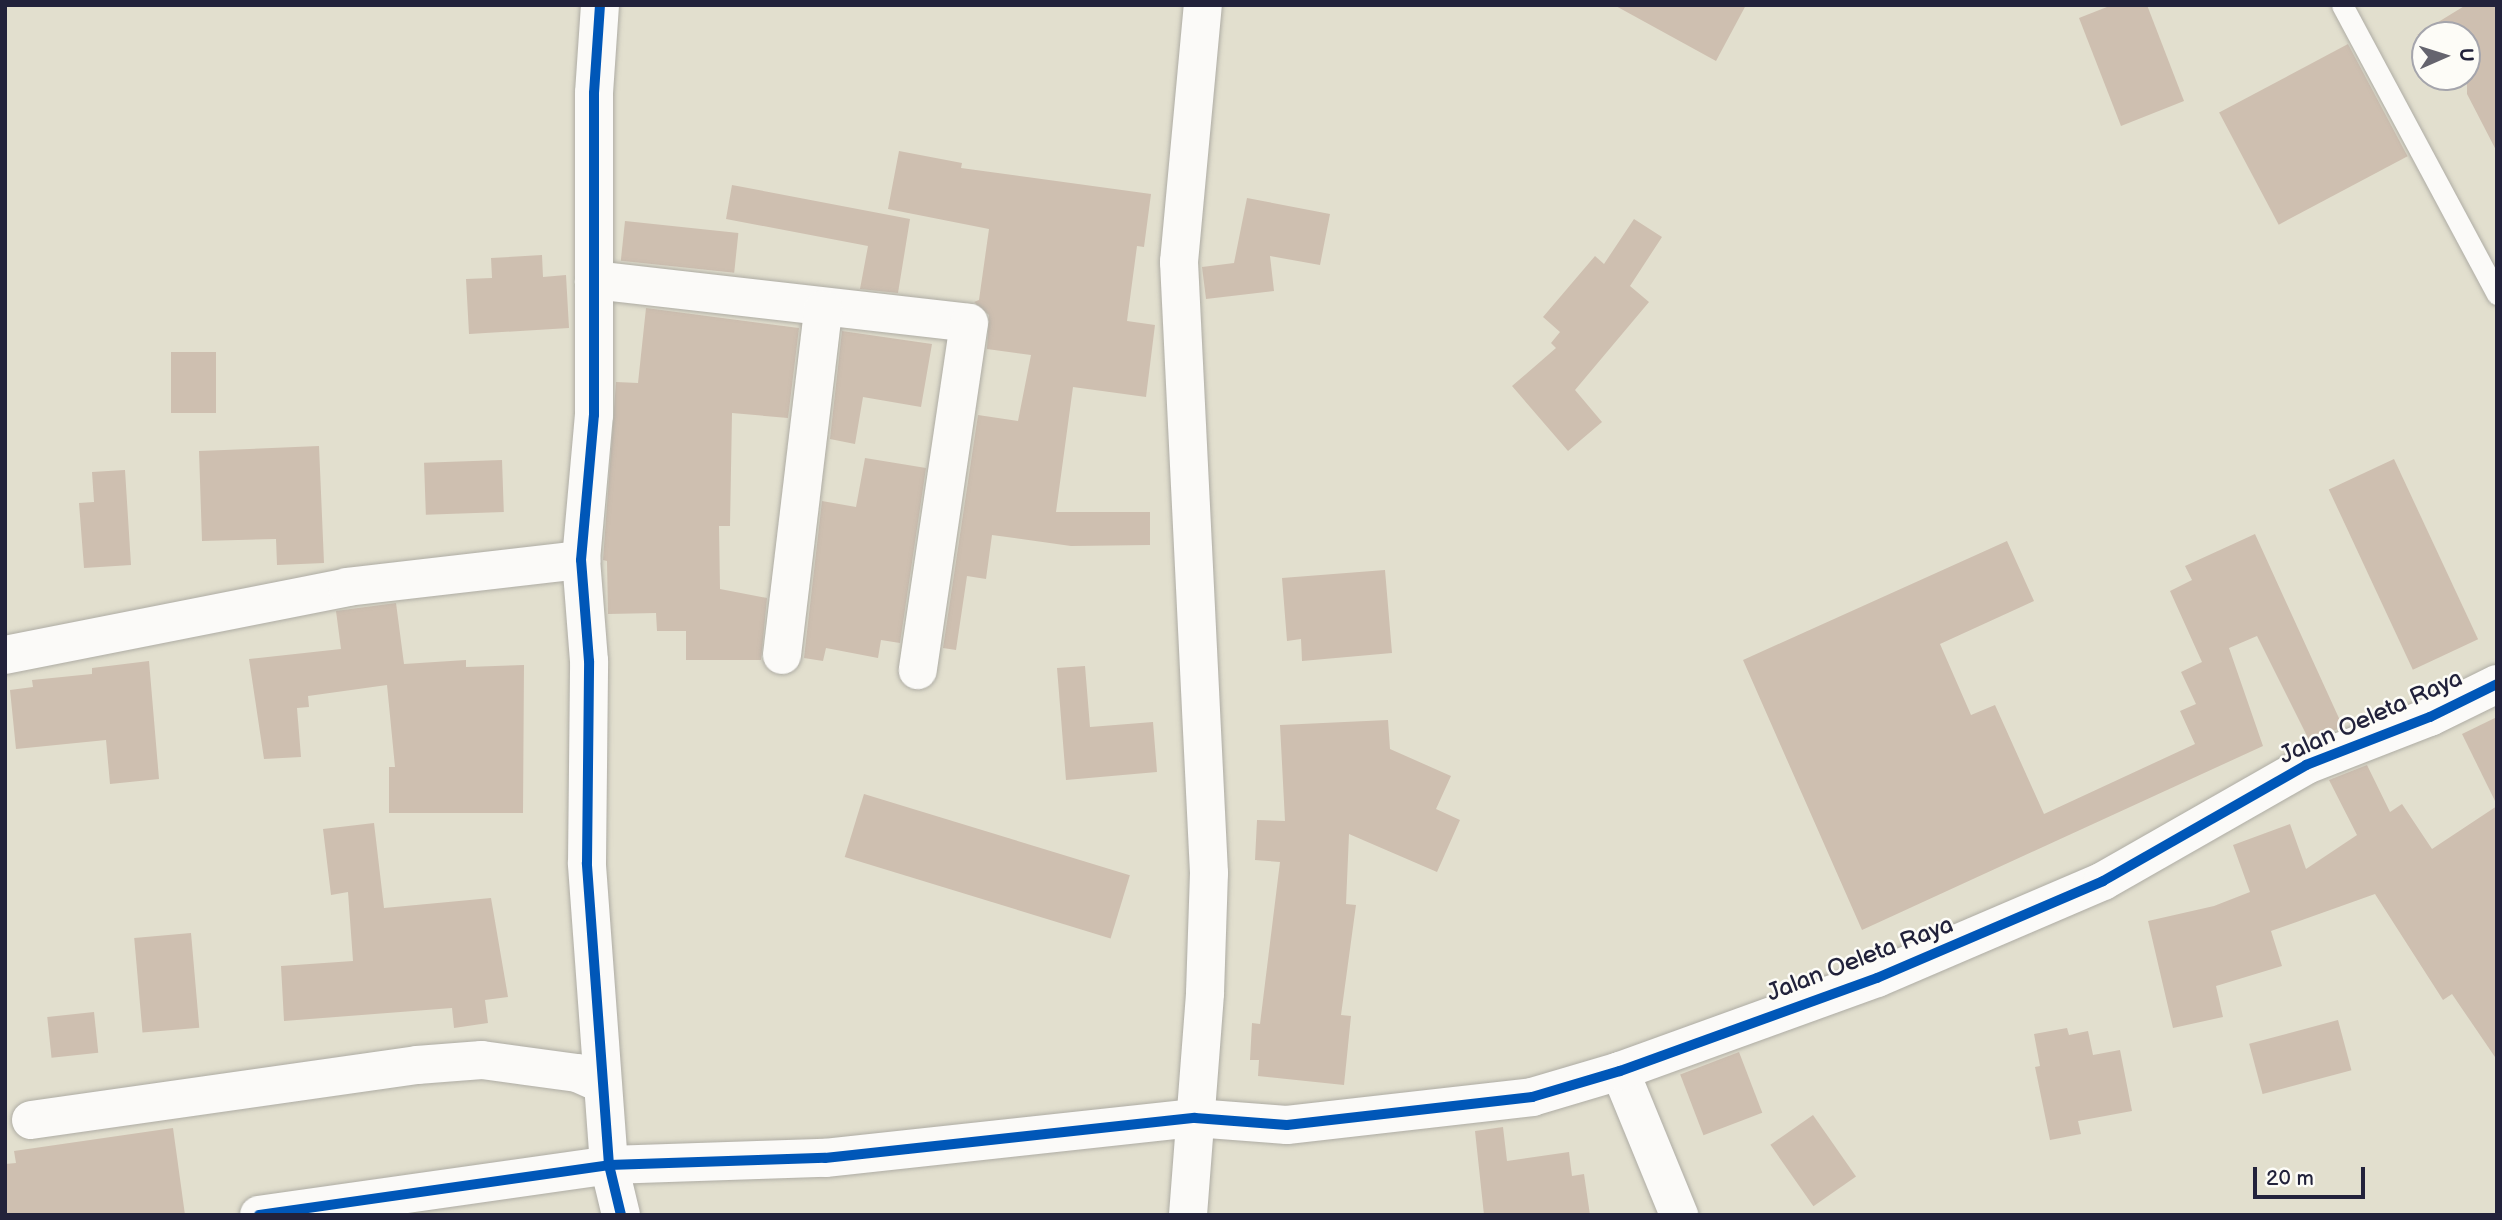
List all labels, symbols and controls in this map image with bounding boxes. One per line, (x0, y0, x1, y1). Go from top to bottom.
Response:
north arrow (2411, 21, 2481, 91)
text: U (2454, 48, 2477, 62)
street label: Jalan Oeleta Raya (2275, 664, 2467, 770)
street label: Jalan Oeleta Raya (1763, 910, 1957, 1008)
scale bar (2257, 1154, 2369, 1198)
text: 20 m (2266, 1166, 2314, 1191)

